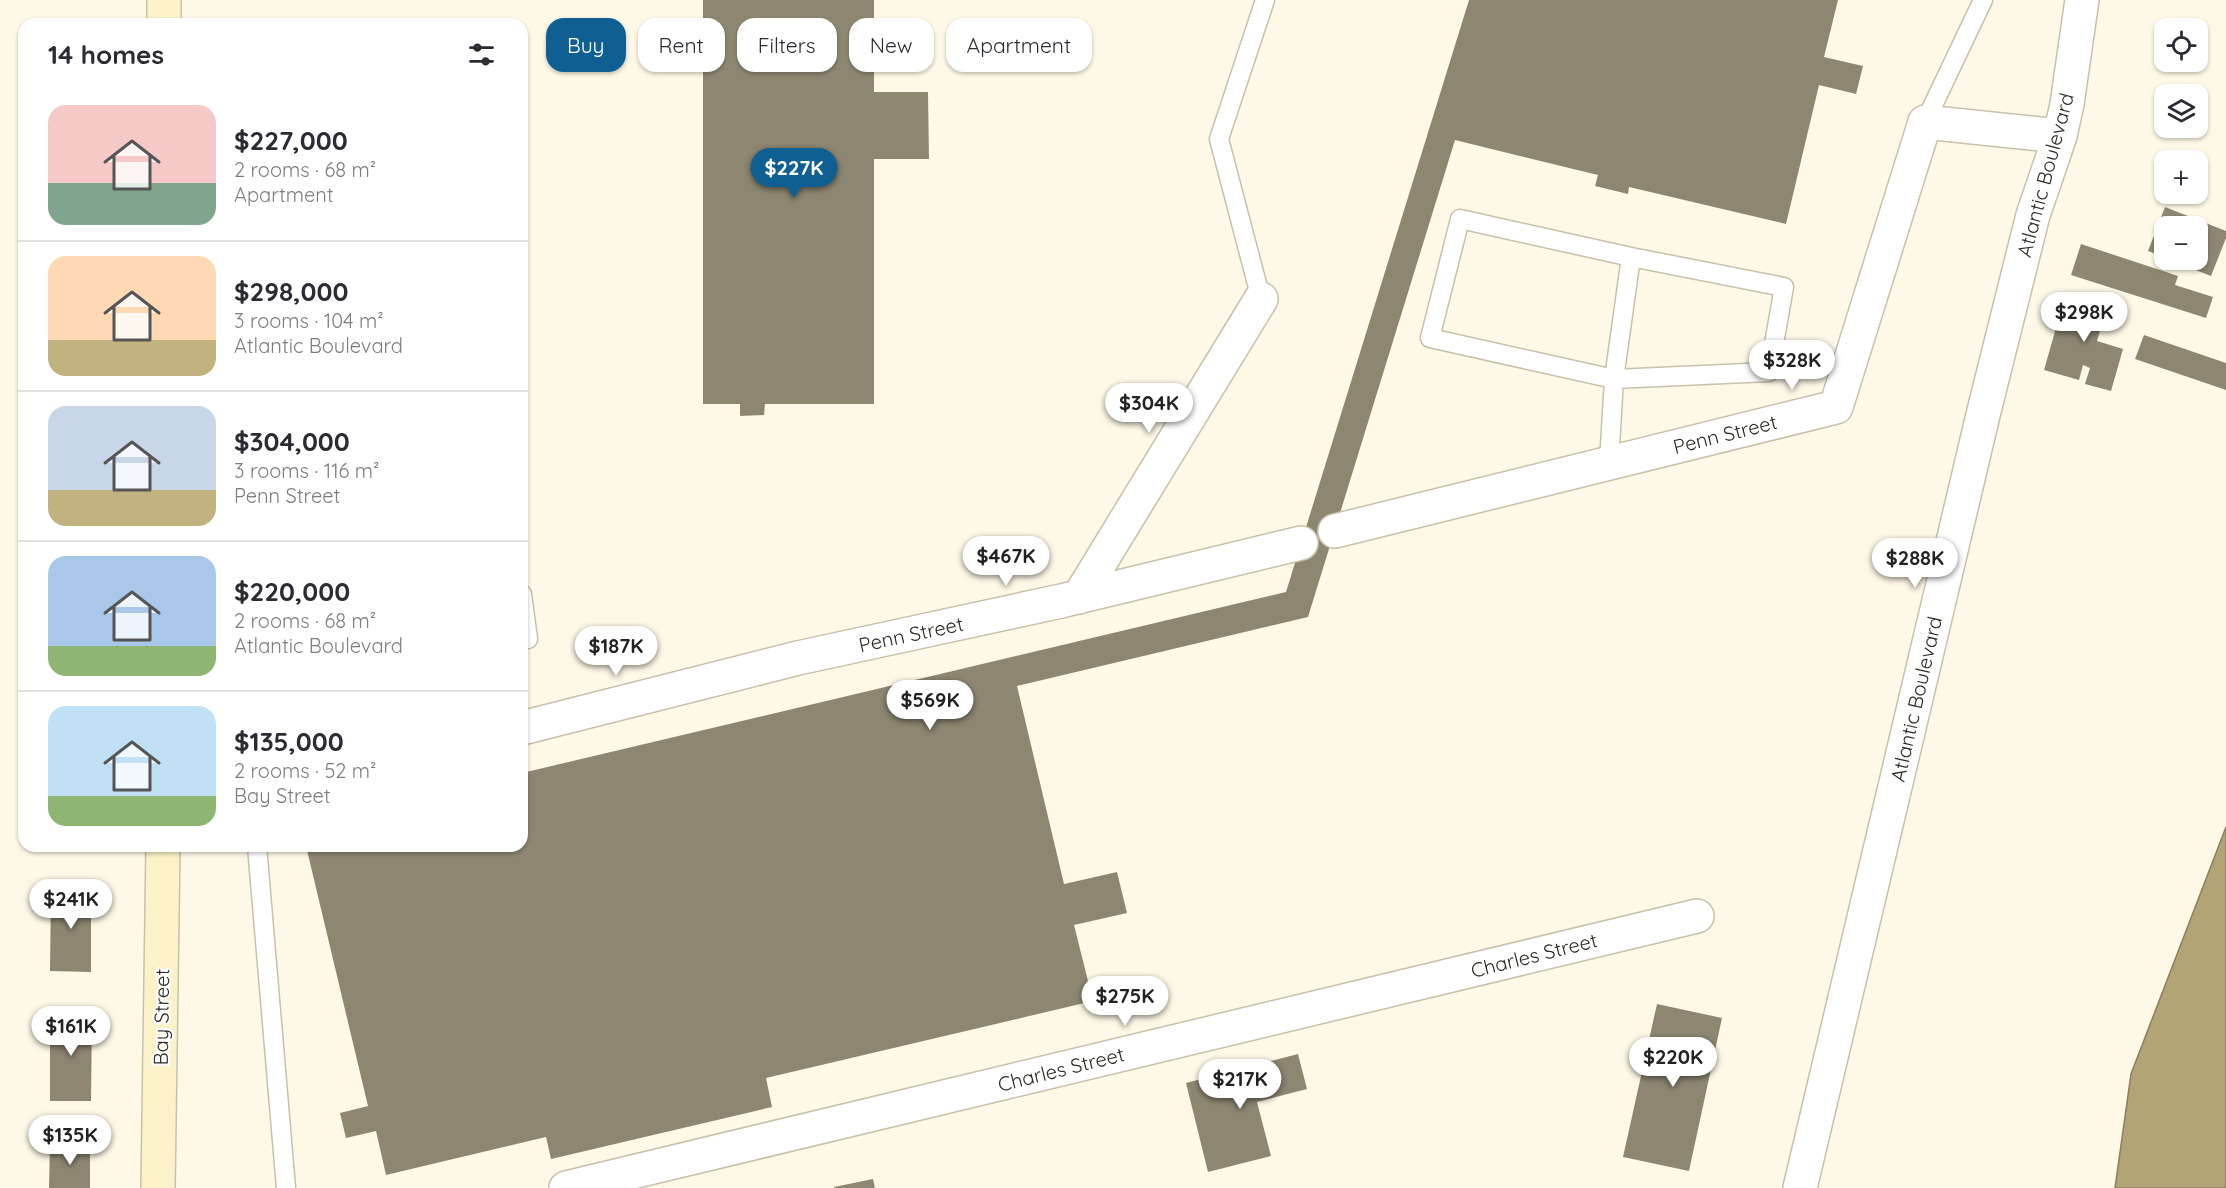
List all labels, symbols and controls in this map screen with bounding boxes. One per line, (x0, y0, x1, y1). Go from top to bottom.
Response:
chip: Buy (546, 18, 626, 72)
chip: Rent (638, 18, 725, 72)
chip: Filters (737, 18, 837, 72)
chip: New (849, 18, 934, 72)
chip: Apartment (946, 18, 1092, 72)
map controls (2154, 18, 2208, 270)
button: locate (2154, 18, 2208, 72)
text: 14 homes (48, 38, 164, 71)
icon: filters (465, 38, 498, 71)
button: layers (2154, 84, 2208, 138)
street label: Atlantic Boulevard (2011, 90, 2079, 260)
text: $227,000 (234, 124, 348, 157)
icon: home (96, 129, 168, 201)
pin: $227K (752, 148, 836, 199)
button: + (2154, 150, 2208, 204)
text: $227K (765, 155, 823, 180)
text: 2 rooms · 68 m² (234, 157, 376, 182)
text: Apartment (234, 182, 334, 207)
button: − (2154, 216, 2208, 270)
text: $298,000 (234, 275, 348, 308)
icon: home (96, 280, 168, 352)
pin: $298K (2042, 292, 2126, 343)
text: $298K (2055, 299, 2113, 324)
text: 3 rooms · 104 m² (234, 308, 384, 333)
text: Atlantic Boulevard (234, 333, 403, 358)
pin: $328K (1750, 340, 1834, 391)
text: $328K (1763, 347, 1821, 372)
pin: $304K (1107, 383, 1191, 434)
text: $304K (1119, 390, 1179, 415)
street label: Penn Street (1670, 409, 1780, 459)
text: $304,000 (234, 425, 350, 458)
icon: home (96, 430, 168, 502)
text: 3 rooms · 116 m² (234, 458, 379, 483)
text: Penn Street (234, 483, 340, 508)
pin: $467K (964, 536, 1048, 587)
pin: $288K (1873, 538, 1957, 589)
text: $467K (977, 543, 1035, 568)
text: $288K (1886, 545, 1944, 570)
text: $220,000 (234, 575, 350, 608)
icon: home (96, 580, 168, 652)
text: 2 rooms · 68 m² (234, 608, 376, 633)
street label: Penn Street (856, 611, 966, 657)
street label: Atlantic Boulevard (1885, 614, 1947, 784)
pin: $187K (574, 626, 658, 677)
text: Atlantic Boulevard (234, 633, 403, 658)
text: $187K (589, 633, 643, 658)
pin: $569K (888, 680, 972, 731)
text: $569K (901, 687, 959, 712)
text: $135,000 (234, 725, 344, 758)
icon: home (96, 730, 168, 802)
text: 2 rooms · 52 m² (234, 758, 376, 783)
text: Bay Street (234, 783, 331, 808)
pin: $241K (29, 879, 113, 930)
text: $241K (43, 886, 99, 911)
street label: Charles Street (1468, 927, 1600, 983)
street label: Bay Street (148, 968, 174, 1066)
pin: $275K (1083, 976, 1167, 1027)
text: $275K (1096, 983, 1154, 1008)
pin: $161K (29, 1006, 113, 1057)
text: $161K (45, 1013, 97, 1038)
pin: $220K (1631, 1037, 1715, 1088)
street label: Charles Street (995, 1041, 1127, 1097)
text: $220K (1643, 1044, 1703, 1069)
pin: $217K (1198, 1059, 1282, 1110)
text: $217K (1212, 1066, 1268, 1091)
pin: $135K (28, 1115, 112, 1166)
text: $135K (42, 1122, 98, 1147)

